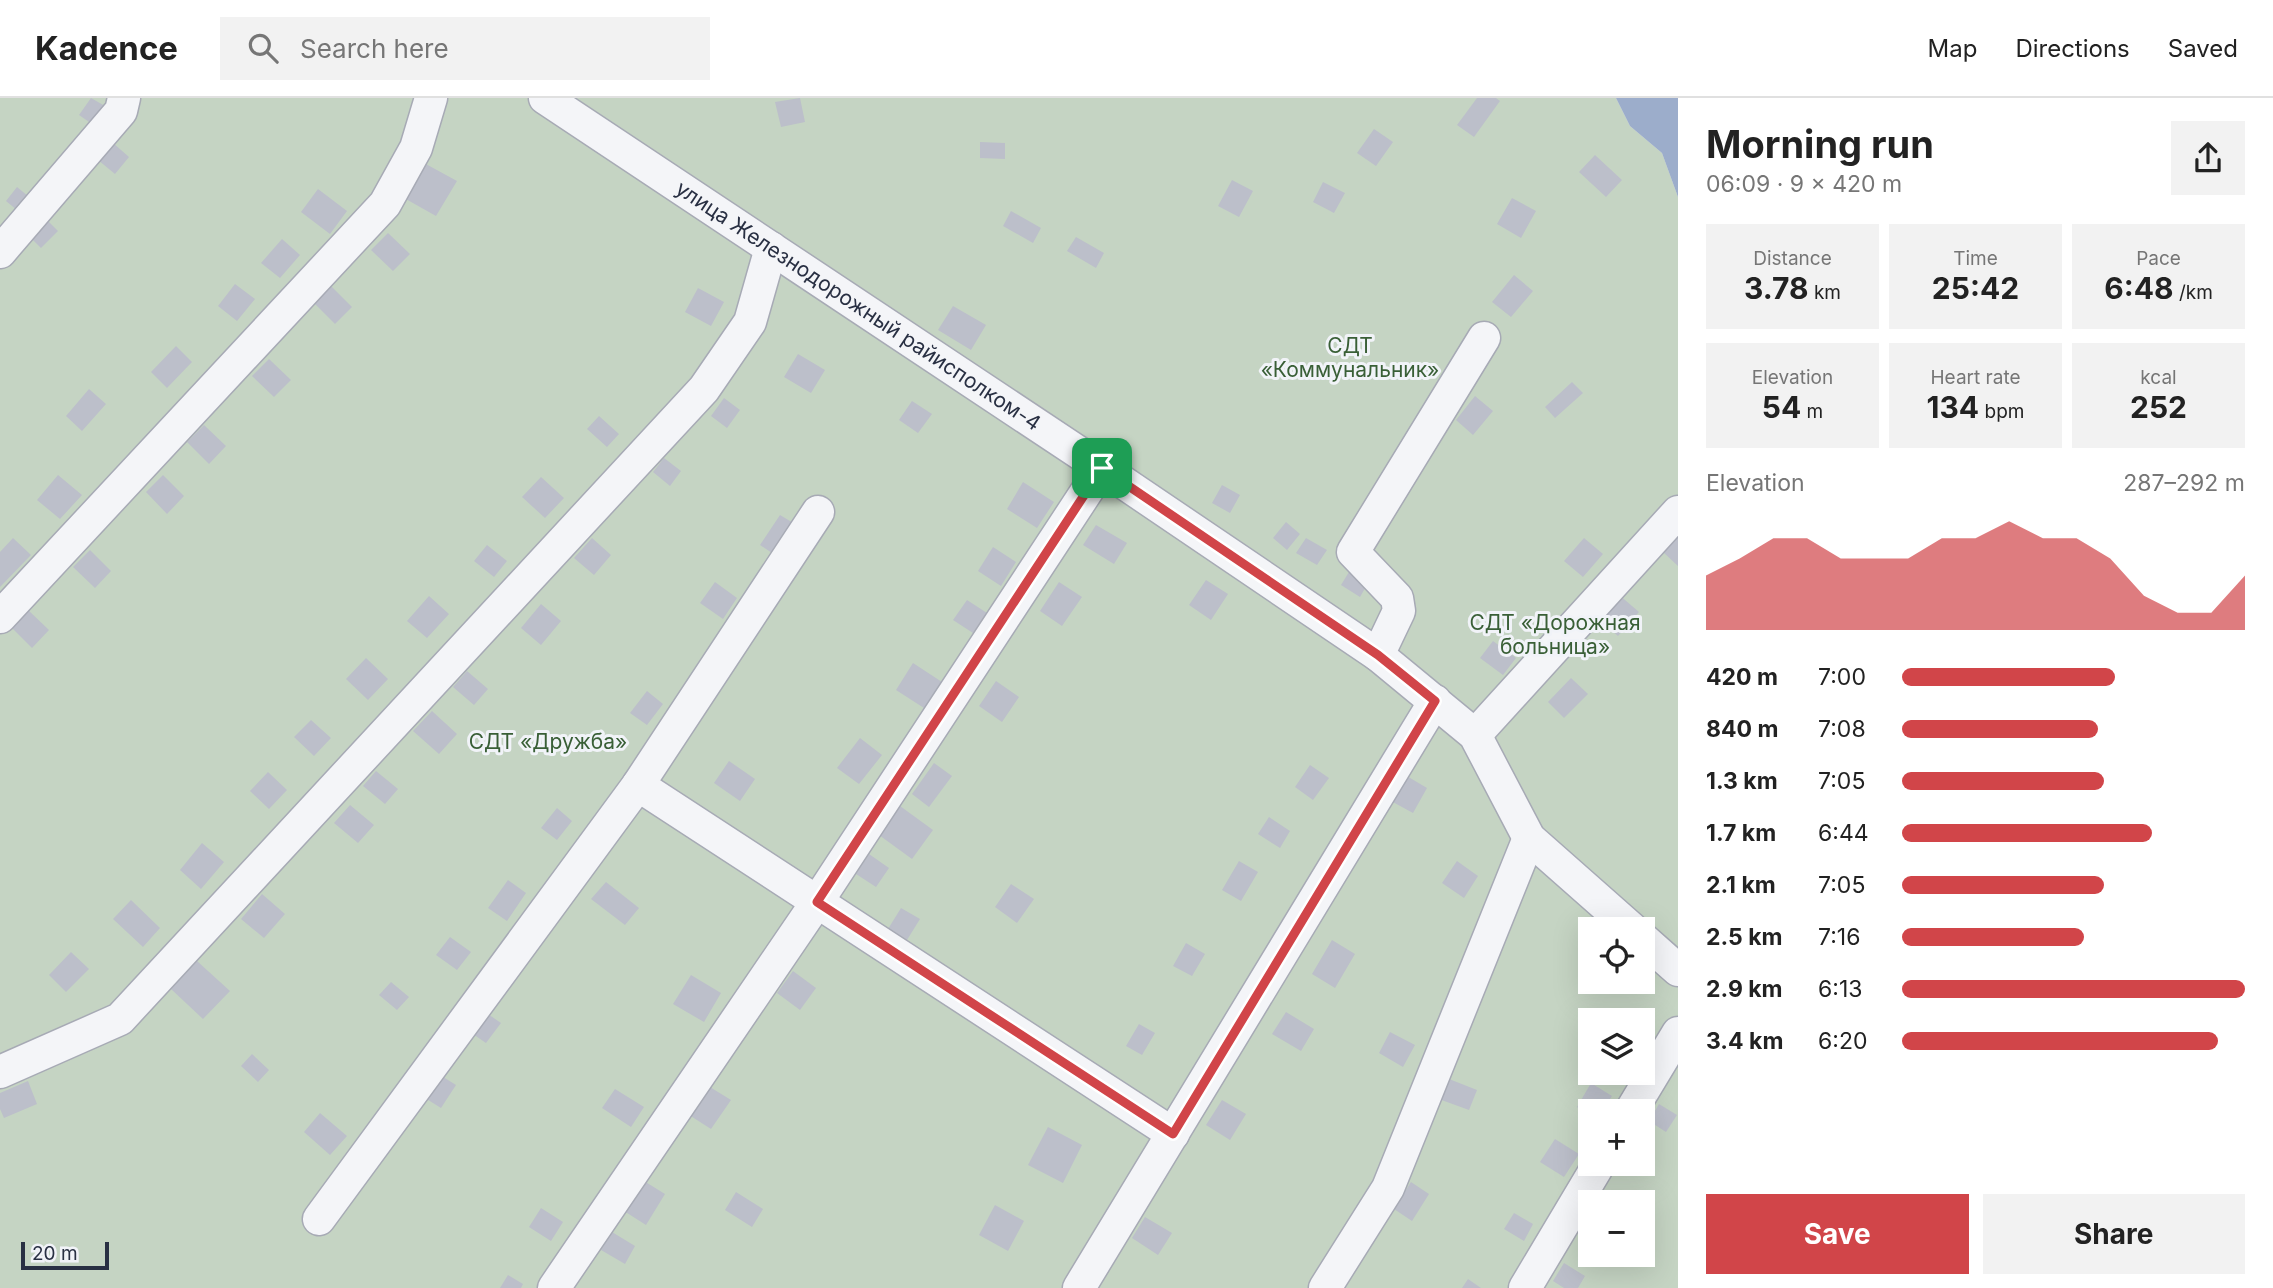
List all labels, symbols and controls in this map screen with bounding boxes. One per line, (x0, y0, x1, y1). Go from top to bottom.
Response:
search box (220, 17, 710, 80)
text: Kadence (35, 28, 178, 68)
icon: search (244, 29, 282, 67)
text: Search here (300, 33, 449, 64)
text: Map (1928, 34, 1977, 63)
text: Directions (2015, 34, 2130, 63)
text: Saved (2168, 34, 2238, 63)
text: Morning run (1706, 121, 1934, 167)
button: share (2171, 121, 2245, 195)
text: 06:09 · 9 × 420 m (1706, 170, 1902, 198)
street label: улица Железнодорожный райисполком-4 (671, 175, 1046, 436)
text: Distance (1753, 247, 1832, 270)
text: Time (1953, 247, 1998, 270)
text: Pace (2136, 247, 2181, 270)
text: 3.78 (1744, 270, 1809, 306)
text: 25:42 (1932, 270, 2019, 306)
text: 6:48 (2104, 270, 2174, 306)
text: km (1809, 281, 1841, 304)
text: /km (2174, 281, 2213, 304)
park label: СДТ «Коммунальник» (1261, 333, 1439, 382)
text: Elevation (1752, 366, 1833, 389)
text: Heart rate (1931, 366, 2021, 389)
text: kcal (2140, 366, 2177, 389)
text: 54 (1762, 389, 1801, 425)
text: 134 (1927, 389, 1979, 425)
text: 252 (2130, 389, 2187, 425)
text: m (1801, 400, 1823, 423)
text: bpm (1979, 400, 2024, 423)
pin (1072, 438, 1132, 498)
icon: arrive (1083, 449, 1121, 487)
text: Elevation (1706, 469, 1805, 497)
text: 287–292 m (2123, 469, 2245, 497)
park label: СДТ «Дорожная больница» (1469, 610, 1641, 659)
text: 420 m (1706, 663, 1778, 691)
text: 7:00 (1818, 663, 1866, 691)
text: 840 m (1706, 715, 1778, 743)
text: 7:08 (1818, 715, 1866, 743)
park label: СДТ «Дружба» (469, 729, 627, 754)
text: 1.3 km (1706, 767, 1778, 795)
text: 7:05 (1818, 767, 1865, 795)
text: 1.7 km (1706, 819, 1776, 847)
text: 6:44 (1818, 819, 1869, 847)
text: 2.1 km (1706, 871, 1776, 899)
text: 7:05 (1818, 871, 1865, 899)
map controls (1578, 917, 1655, 1267)
button: locate (1578, 917, 1655, 994)
text: 2.5 km (1706, 923, 1783, 951)
text: 7:16 (1818, 923, 1861, 951)
text: 2.9 km (1706, 975, 1783, 1003)
text: 6:13 (1818, 975, 1862, 1003)
button: layers (1578, 1008, 1655, 1085)
text: 3.4 km (1706, 1027, 1783, 1055)
text: 6:20 (1818, 1027, 1867, 1055)
button: + (1578, 1099, 1655, 1176)
button: − (1578, 1190, 1655, 1267)
button: Save (1706, 1194, 1969, 1274)
button: Share (1983, 1194, 2245, 1274)
scale bar (21, 1239, 108, 1271)
text: 20 m (32, 1242, 78, 1265)

